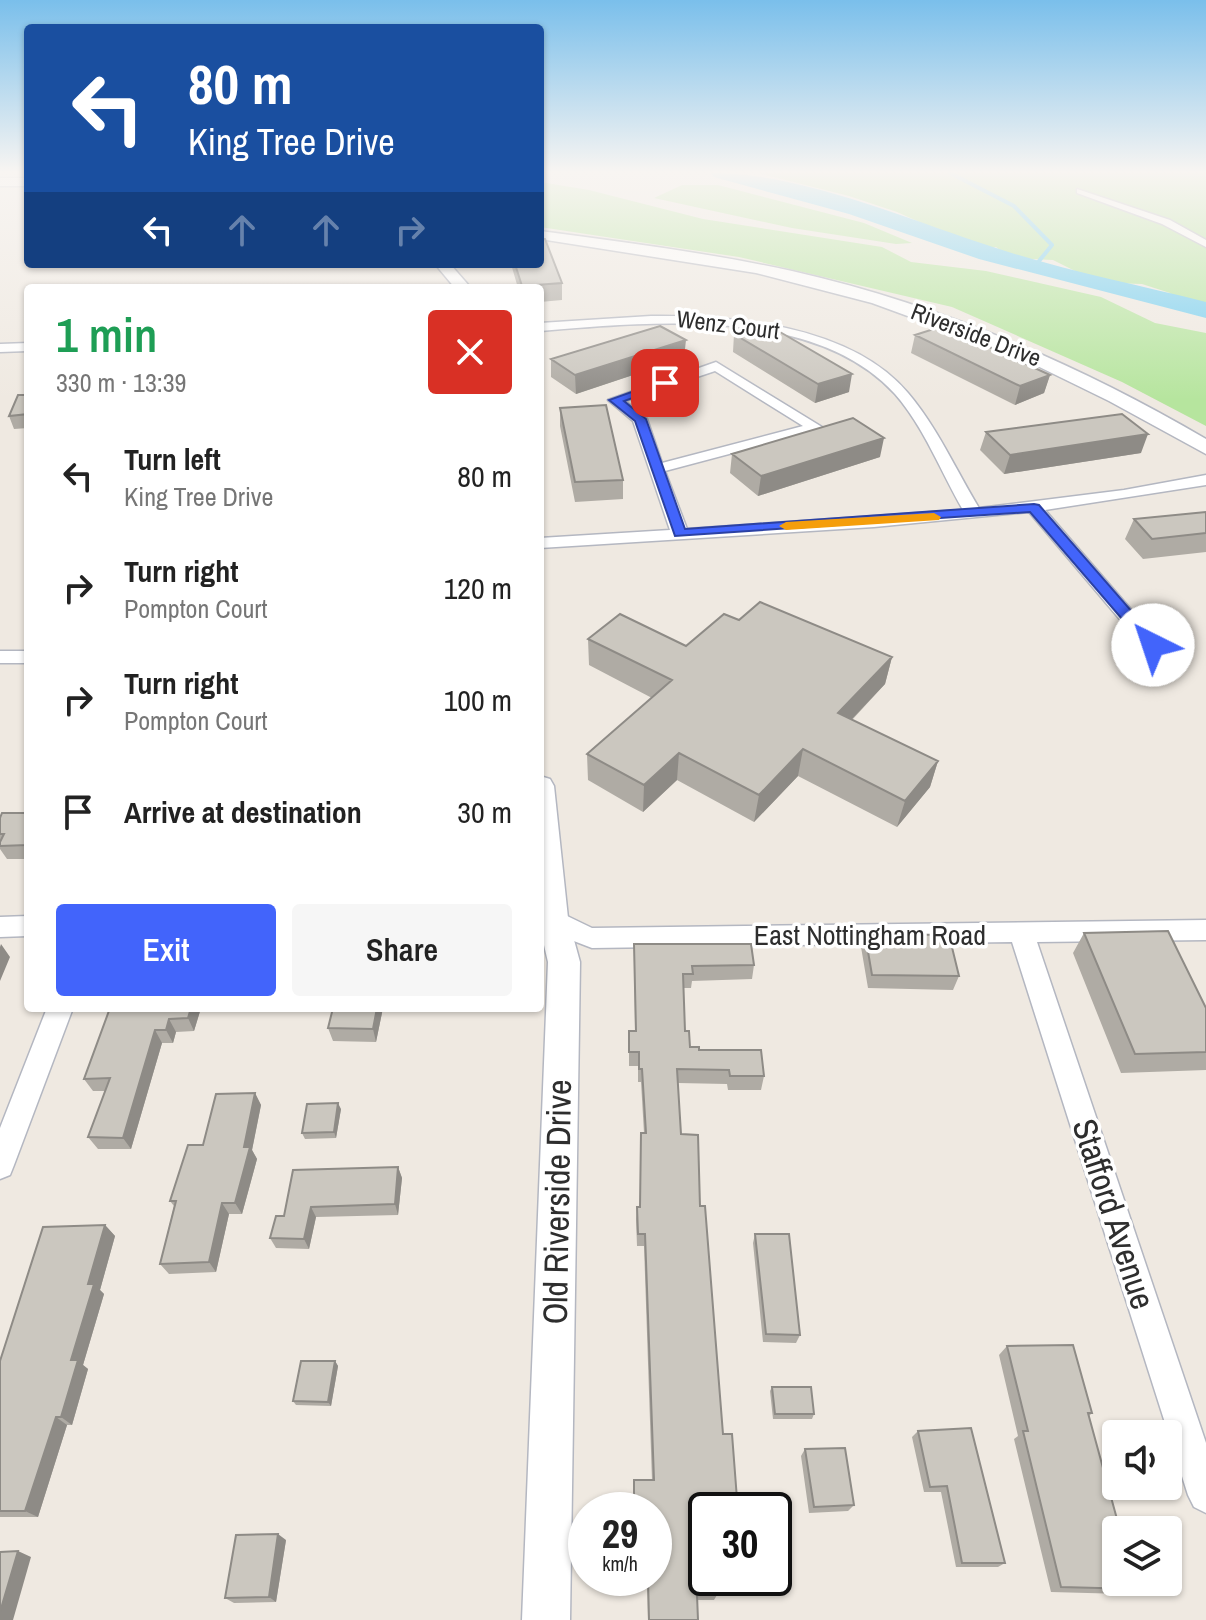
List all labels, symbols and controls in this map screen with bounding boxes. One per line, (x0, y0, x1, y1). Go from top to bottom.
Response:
text: 80 m (188, 46, 293, 121)
icon: left (56, 56, 160, 160)
text: King Tree Drive (188, 118, 395, 166)
icon: left (136, 208, 180, 252)
icon: ahead (220, 208, 264, 252)
icon: ahead (304, 208, 348, 252)
icon: right (388, 208, 432, 252)
street label: Riverside Drive (907, 295, 1046, 374)
text: 1 min (56, 302, 157, 367)
street label: Wenz Court (675, 302, 782, 346)
button: close (428, 310, 512, 394)
pin (631, 349, 699, 417)
icon: arrive (643, 361, 687, 405)
text: 330 m · 13:39 (56, 365, 186, 400)
text: Turn left (124, 439, 221, 479)
icon: left (56, 454, 100, 498)
text: 80 m (457, 456, 512, 496)
text: King Tree Drive (124, 479, 273, 514)
text: Turn right (124, 551, 238, 591)
icon: right (56, 566, 100, 610)
text: 120 m (444, 568, 512, 608)
text: Pompton Court (124, 591, 267, 626)
position arrow (1111, 603, 1195, 687)
text: Turn right (124, 663, 238, 703)
icon: right (56, 678, 100, 722)
text: 100 m (444, 680, 512, 720)
text: Pompton Court (124, 703, 267, 738)
icon: arrive (56, 790, 100, 834)
text: Arrive at destination (124, 792, 362, 832)
text: 30 m (457, 792, 512, 832)
button: Exit (56, 904, 276, 996)
button: Share (292, 904, 512, 996)
street label: East Nottingham Road (754, 916, 986, 954)
street label: Old Riverside Drive (532, 1079, 582, 1325)
street label: Stafford Avenue (1062, 1113, 1166, 1315)
map controls (1102, 1420, 1182, 1596)
button: sound (1102, 1420, 1182, 1500)
speed limit sign: 30 (688, 1492, 792, 1596)
text: 29 (602, 1507, 638, 1560)
button: layers (1102, 1516, 1182, 1596)
text: km/h (602, 1550, 638, 1577)

